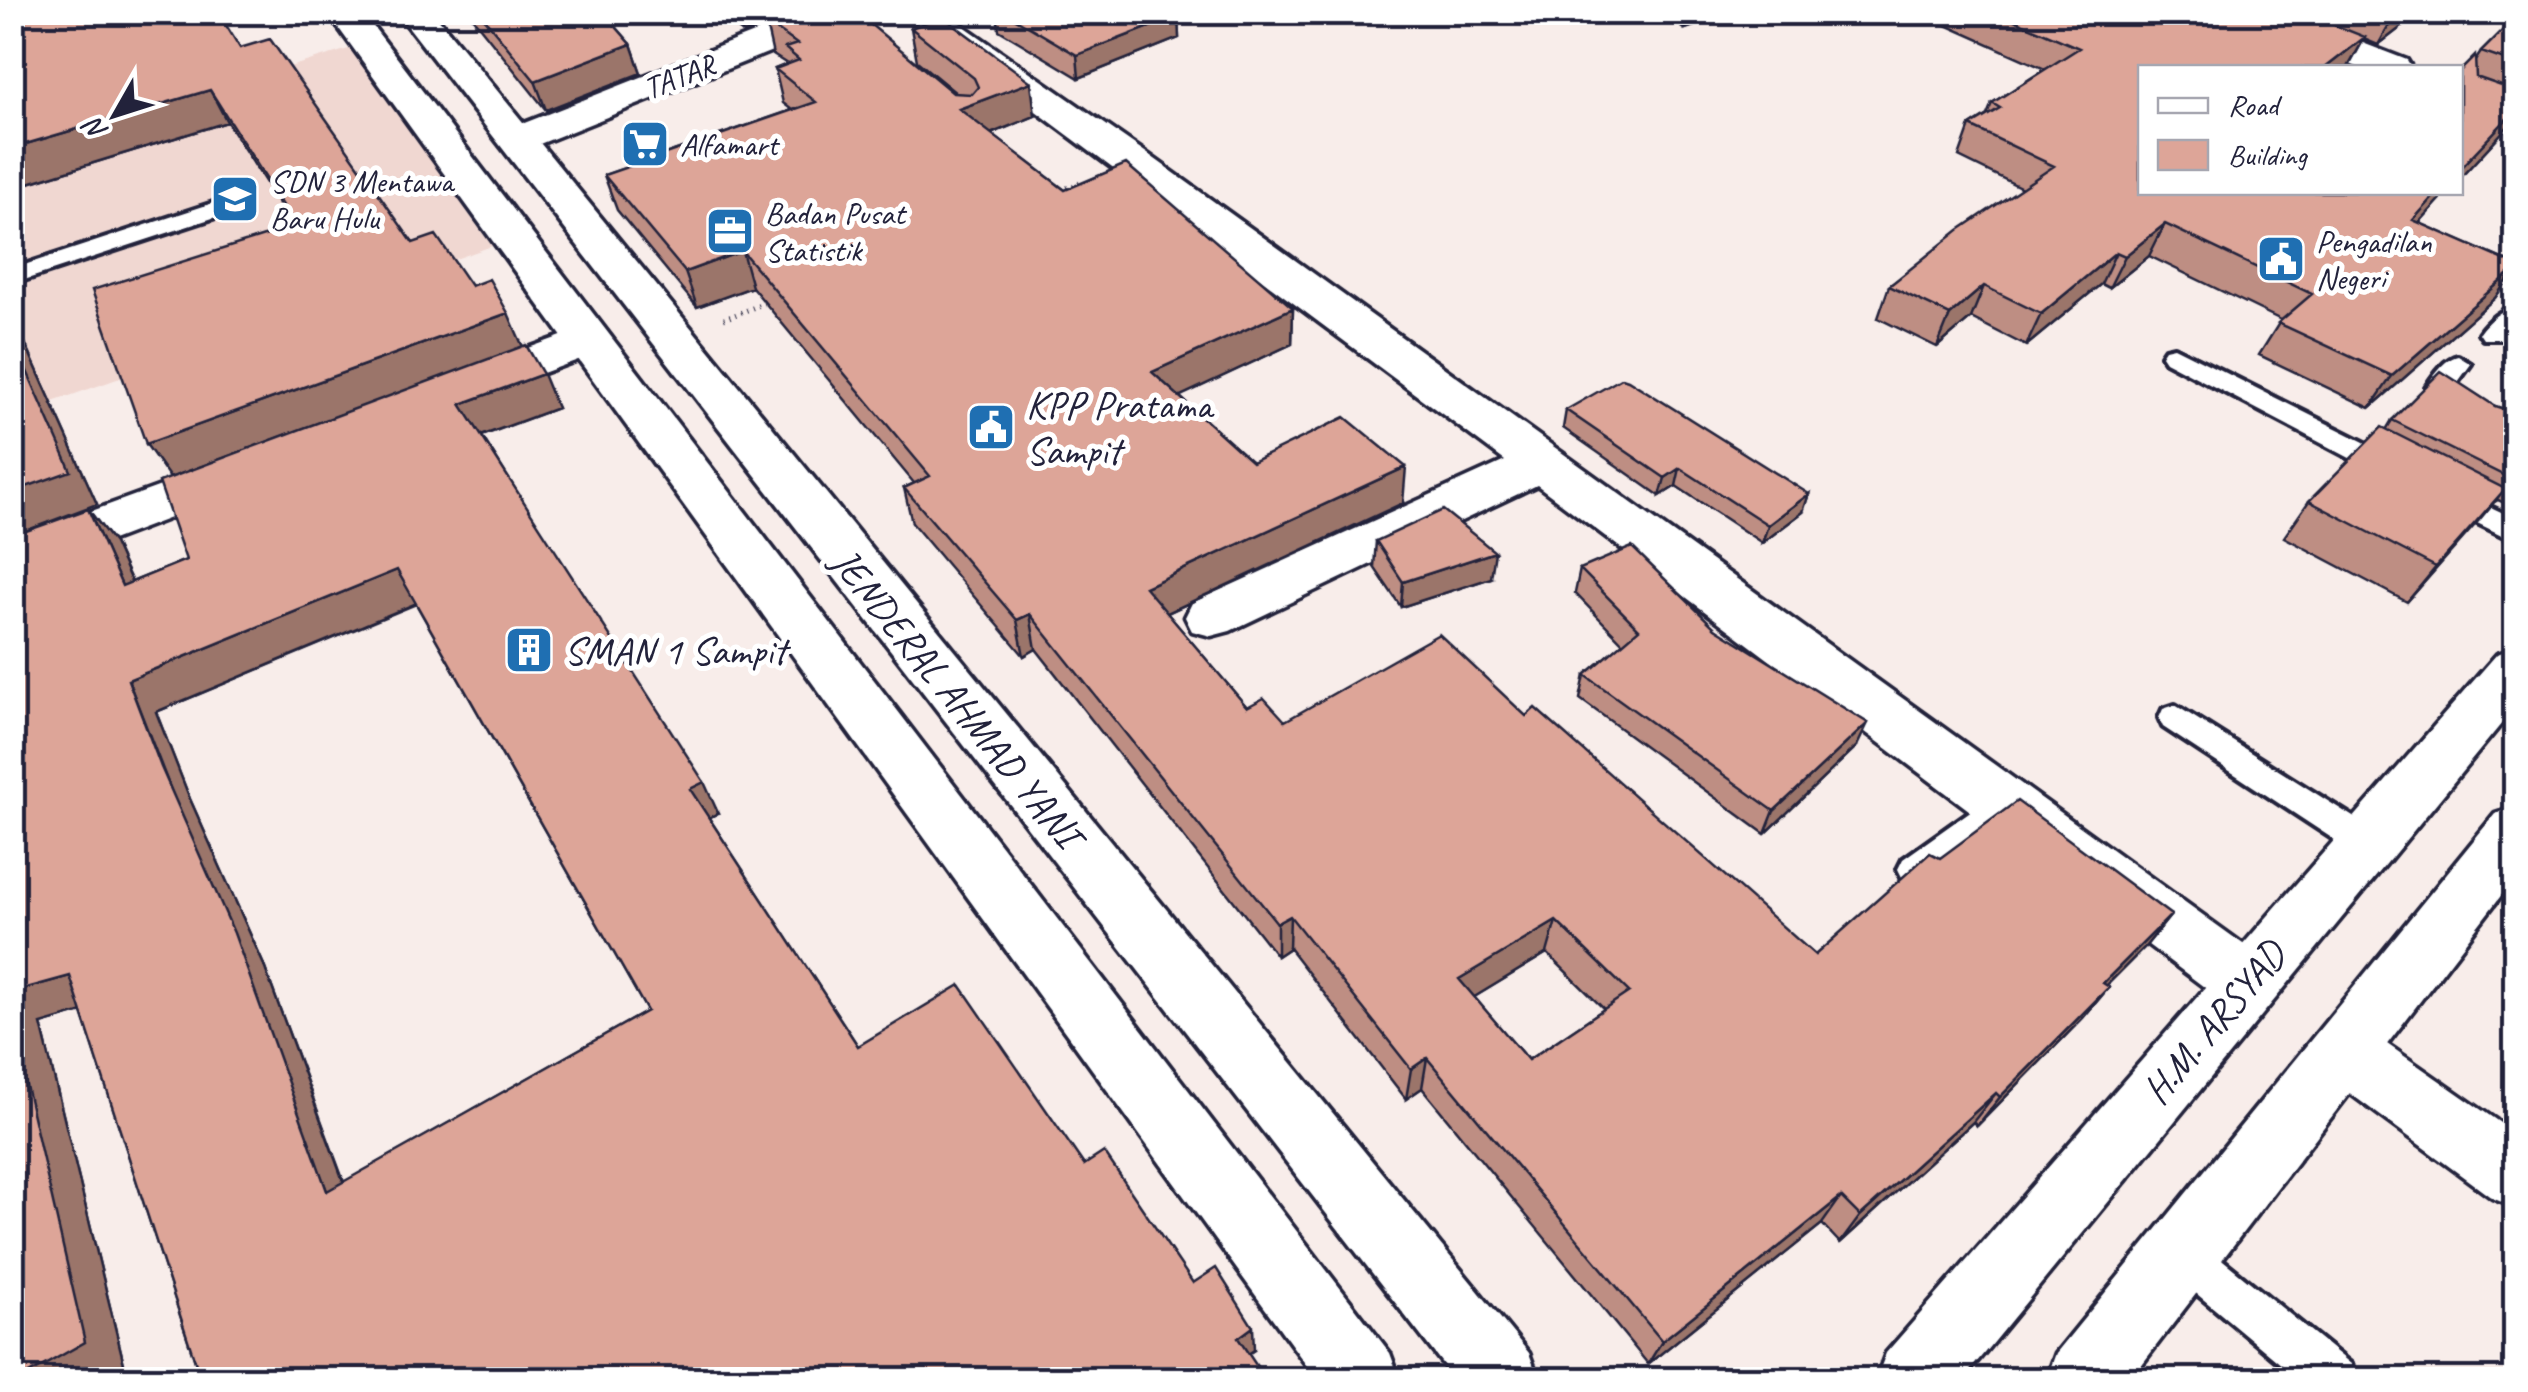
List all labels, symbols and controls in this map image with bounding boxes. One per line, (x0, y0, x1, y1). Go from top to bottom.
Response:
street label: TATAR (638, 43, 723, 109)
north arrow (65, 65, 165, 165)
legend (2138, 65, 2463, 195)
text: Road (2228, 86, 2282, 124)
text: N (74, 109, 115, 148)
supermarket icon: Alfamart (619, 118, 671, 170)
place label: Alfamart (680, 124, 781, 165)
text: Building (2228, 136, 2308, 174)
place label: SDN 3 Mentawa Baru Hulu (270, 161, 456, 239)
school or university icon: SDN 3 Mentawa Baru Hulu (209, 173, 261, 225)
place label: Badan Pusat Statistik (765, 193, 908, 271)
office icon: Badan Pusat Statistik (704, 205, 756, 257)
place label: Pengadilan Negeri (2316, 221, 2432, 299)
public building icon: Pengadilan Negeri (2255, 233, 2307, 285)
place label: KPP Pratama Sampit (1026, 380, 1215, 476)
public building icon: KPP Pratama Sampit (965, 401, 1017, 453)
street label: JENDERAL AHMAD YANI (819, 537, 1098, 864)
building icon: SMAN 1 Sampit (503, 624, 555, 676)
place label: SMAN 1 Sampit (564, 626, 792, 676)
street label: H.M. ARSYAD (2131, 929, 2298, 1114)

